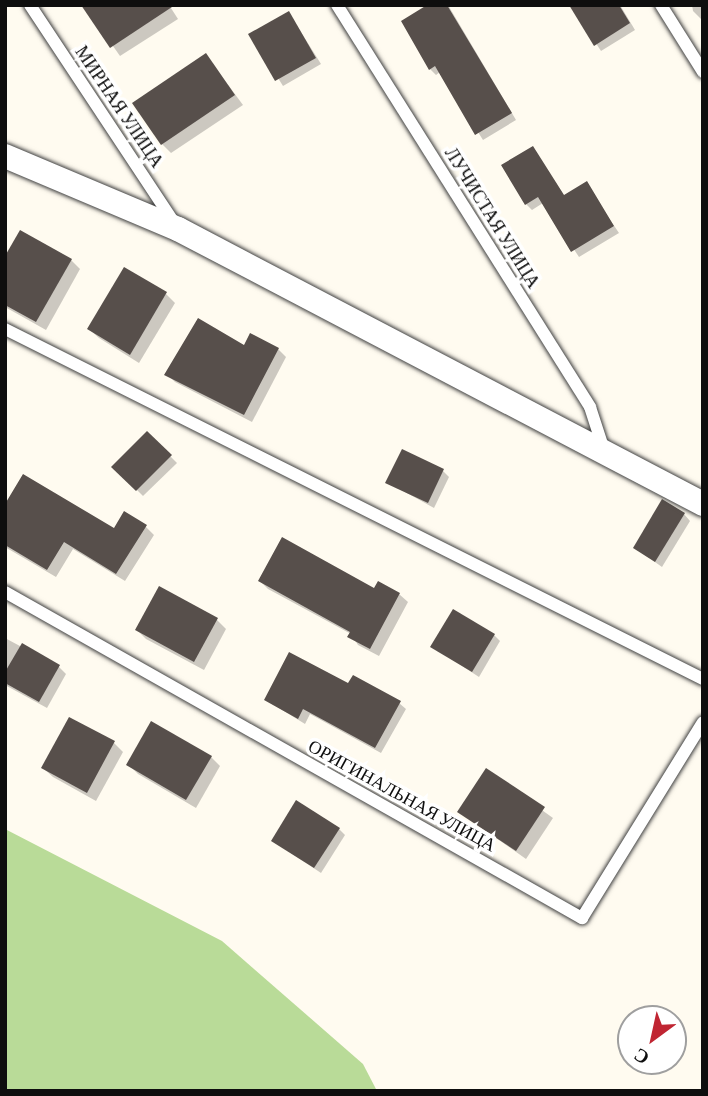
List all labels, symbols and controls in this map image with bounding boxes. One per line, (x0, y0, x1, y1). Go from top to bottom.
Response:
street label: МИРНАЯ УЛИЦА (70, 42, 168, 172)
street label: ЛУЧИСТАЯ УЛИЦА (440, 144, 544, 292)
street label: ОРИГИНАЛЬНАЯ УЛИЦА (304, 735, 500, 857)
north arrow (617, 1005, 687, 1075)
text: С (630, 1044, 653, 1069)

